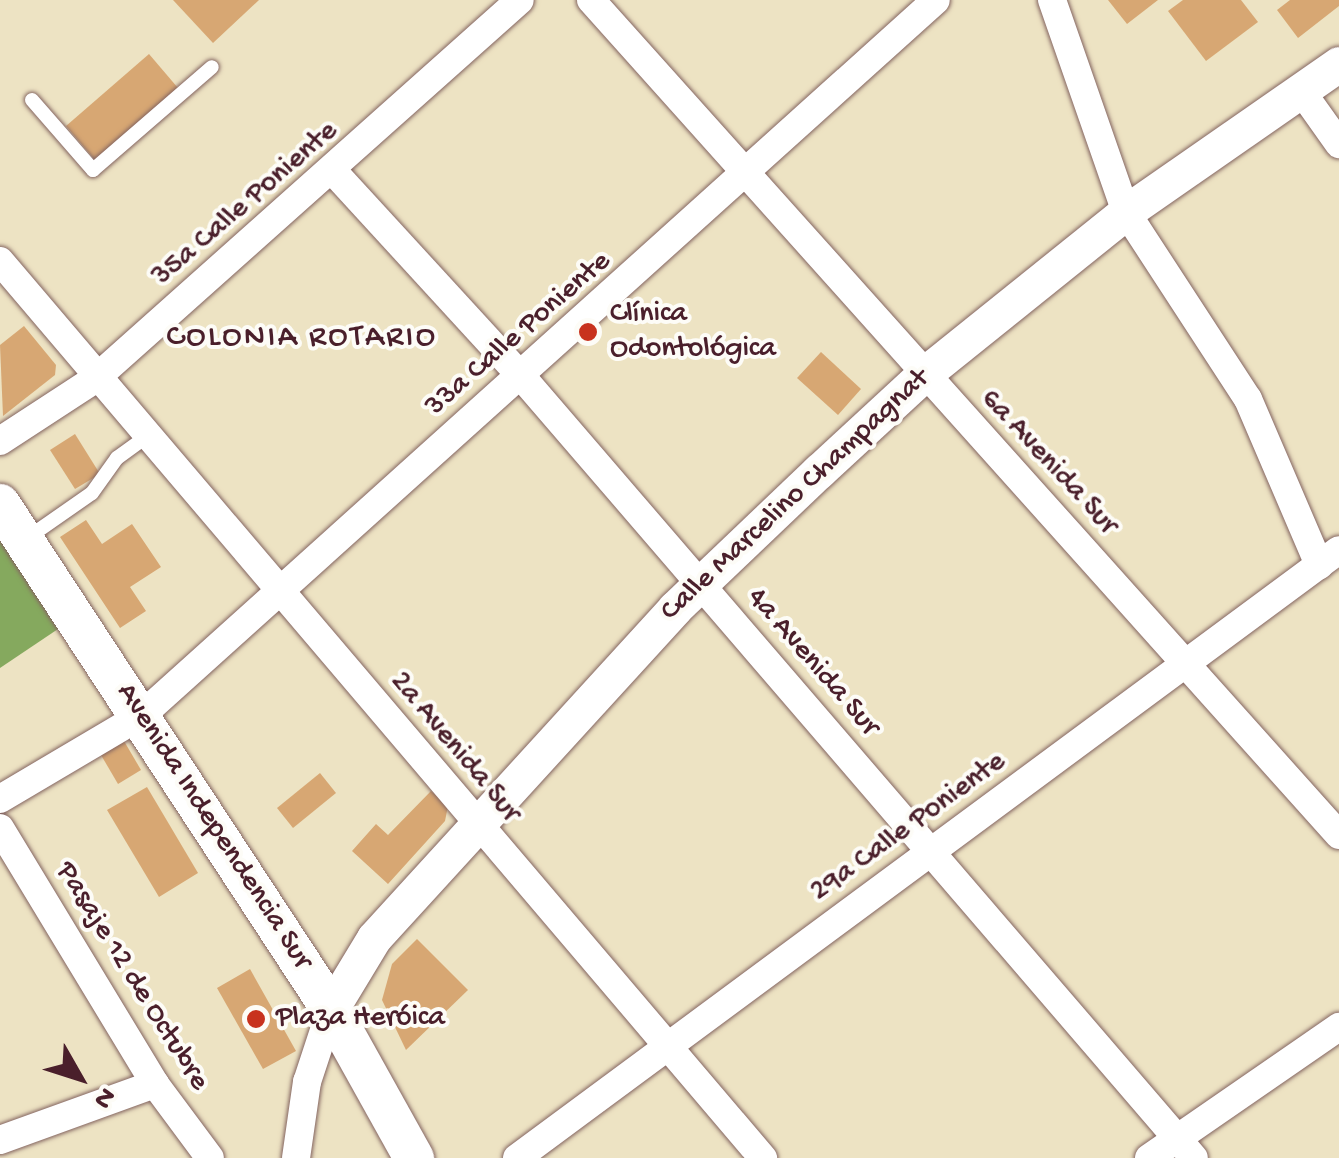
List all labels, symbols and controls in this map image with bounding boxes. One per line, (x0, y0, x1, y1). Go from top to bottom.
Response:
street label: 35a Calle Poniente (146, 115, 346, 295)
street label: 33a Calle Poniente (419, 245, 619, 425)
place label: Clínica Odontológica (610, 297, 776, 368)
district label: COLONIA ROTARIO (166, 319, 438, 357)
marker: Clínica Odontológica (575, 319, 601, 345)
street label: Calle Marcelino Champagnat (654, 362, 938, 630)
street label: 6a Avenida Sur (971, 383, 1125, 543)
street label: 4a Avenida Sur (738, 581, 886, 745)
street label: 2a Avenida Sur (381, 665, 527, 831)
street label: Avenida Independencia Sur (107, 677, 319, 977)
street label: 29a Calle Poniente (804, 745, 1014, 911)
street label: Pasaje 12 de Octubre (46, 856, 216, 1098)
place label: Plaza Heróica (276, 1001, 445, 1037)
marker: Plaza Heróica (245, 1008, 267, 1030)
north arrow (30, 1028, 130, 1128)
text: N (85, 1080, 122, 1115)

